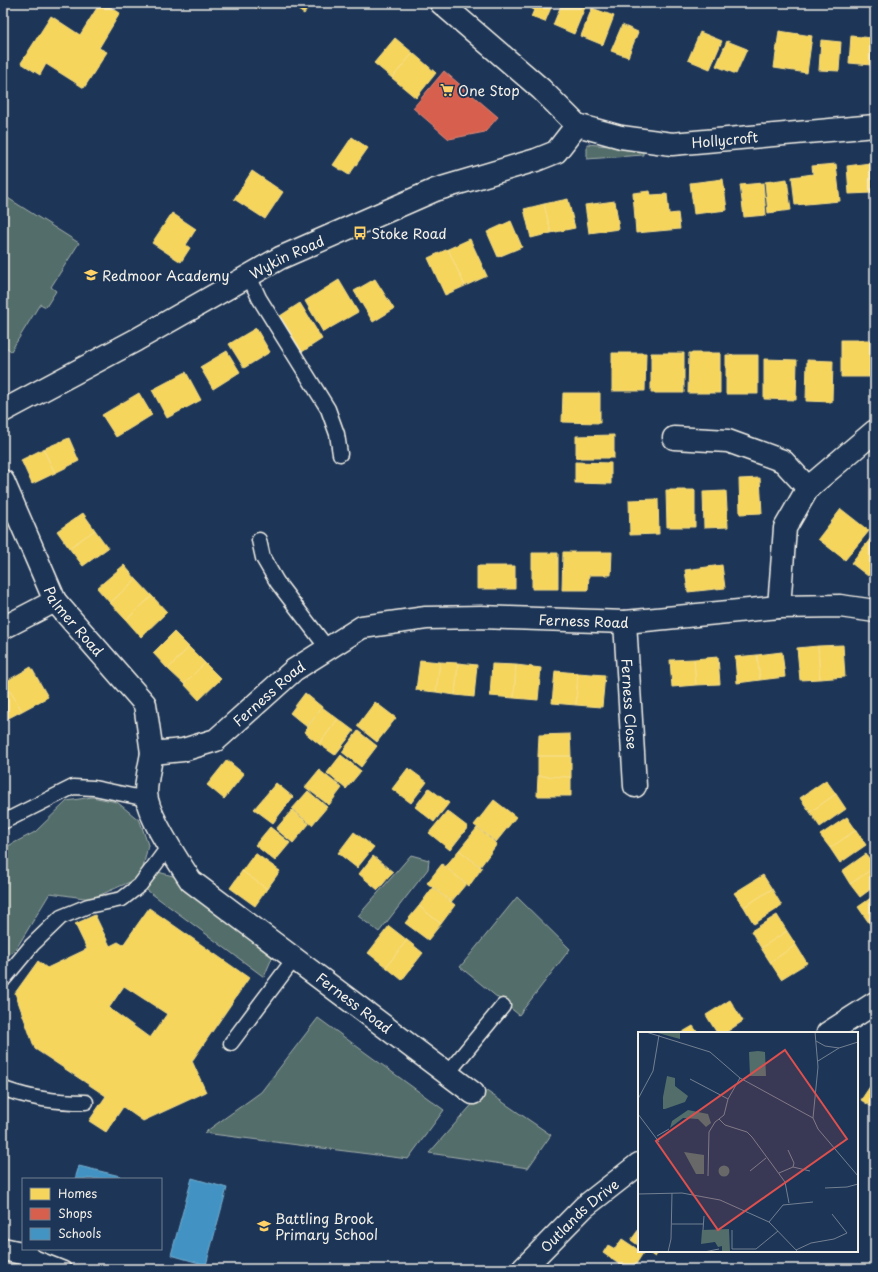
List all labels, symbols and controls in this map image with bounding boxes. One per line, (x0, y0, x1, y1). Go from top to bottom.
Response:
place label: One Stop (458, 80, 520, 101)
supermarket icon: One Stop (439, 82, 455, 98)
street label: Hollycroft (691, 126, 759, 153)
place label: Stoke Road (371, 223, 447, 244)
bus stop icon: Stoke Road (352, 225, 368, 241)
street label: Wykin Road (245, 230, 327, 284)
place label: Redmoor Academy (102, 265, 229, 286)
school or university icon: Redmoor Academy (83, 267, 99, 283)
street label: Palmer Road (39, 583, 109, 660)
street label: Ferness Road (538, 609, 629, 633)
street label: Ferness Road (228, 655, 309, 731)
street label: Ferness Close (617, 658, 643, 750)
street label: Ferness Road (312, 967, 396, 1039)
inset map (638, 1032, 858, 1252)
street label: Outlands Drive (535, 1173, 623, 1257)
legend (22, 1178, 162, 1250)
text: Homes (58, 1184, 97, 1202)
text: Shops (58, 1204, 93, 1222)
place label: Battling Brook Primary School (275, 1208, 378, 1245)
school or university icon: Battling Brook Primary School (256, 1218, 272, 1234)
text: Schools (58, 1224, 102, 1242)

